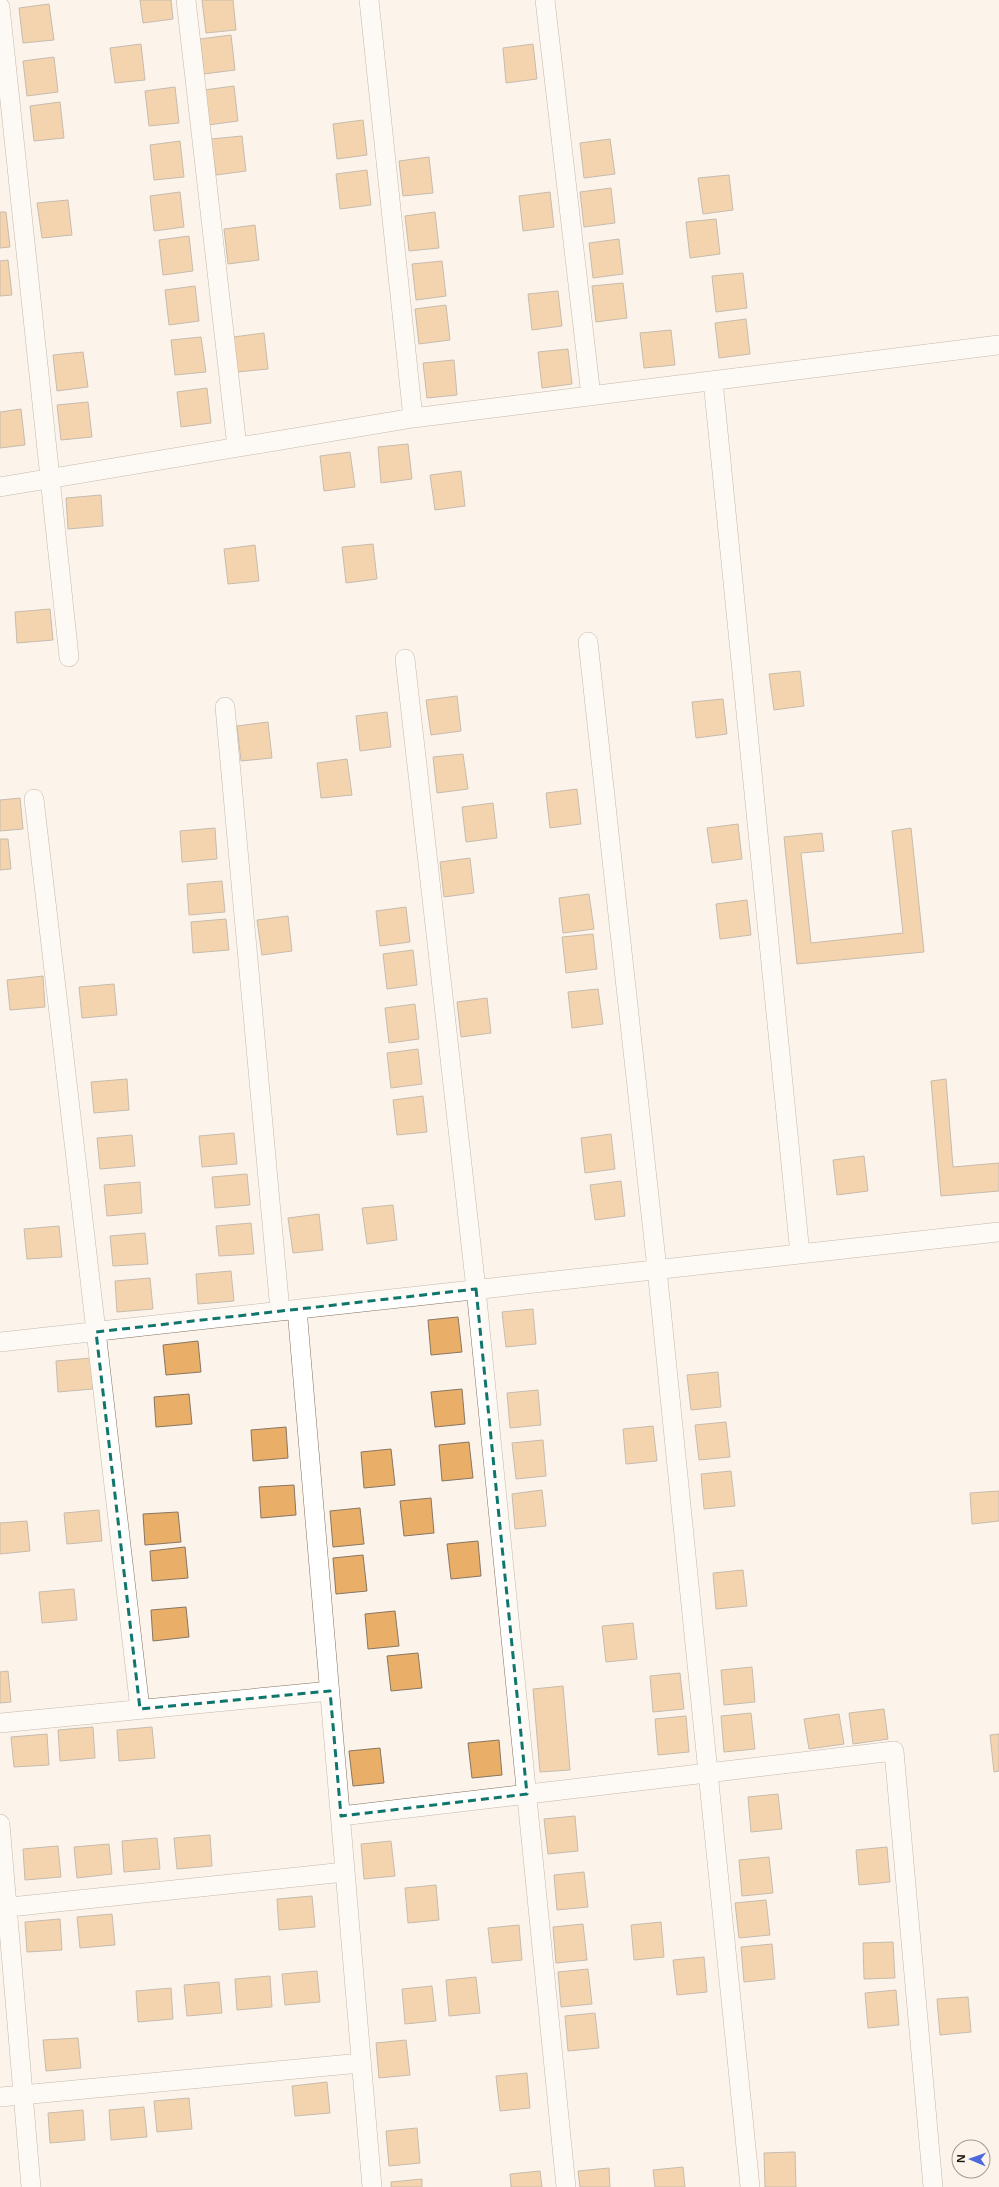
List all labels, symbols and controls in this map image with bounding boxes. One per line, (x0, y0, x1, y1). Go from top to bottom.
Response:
north arrow (951, 2139, 991, 2179)
text: N (953, 2154, 968, 2163)

